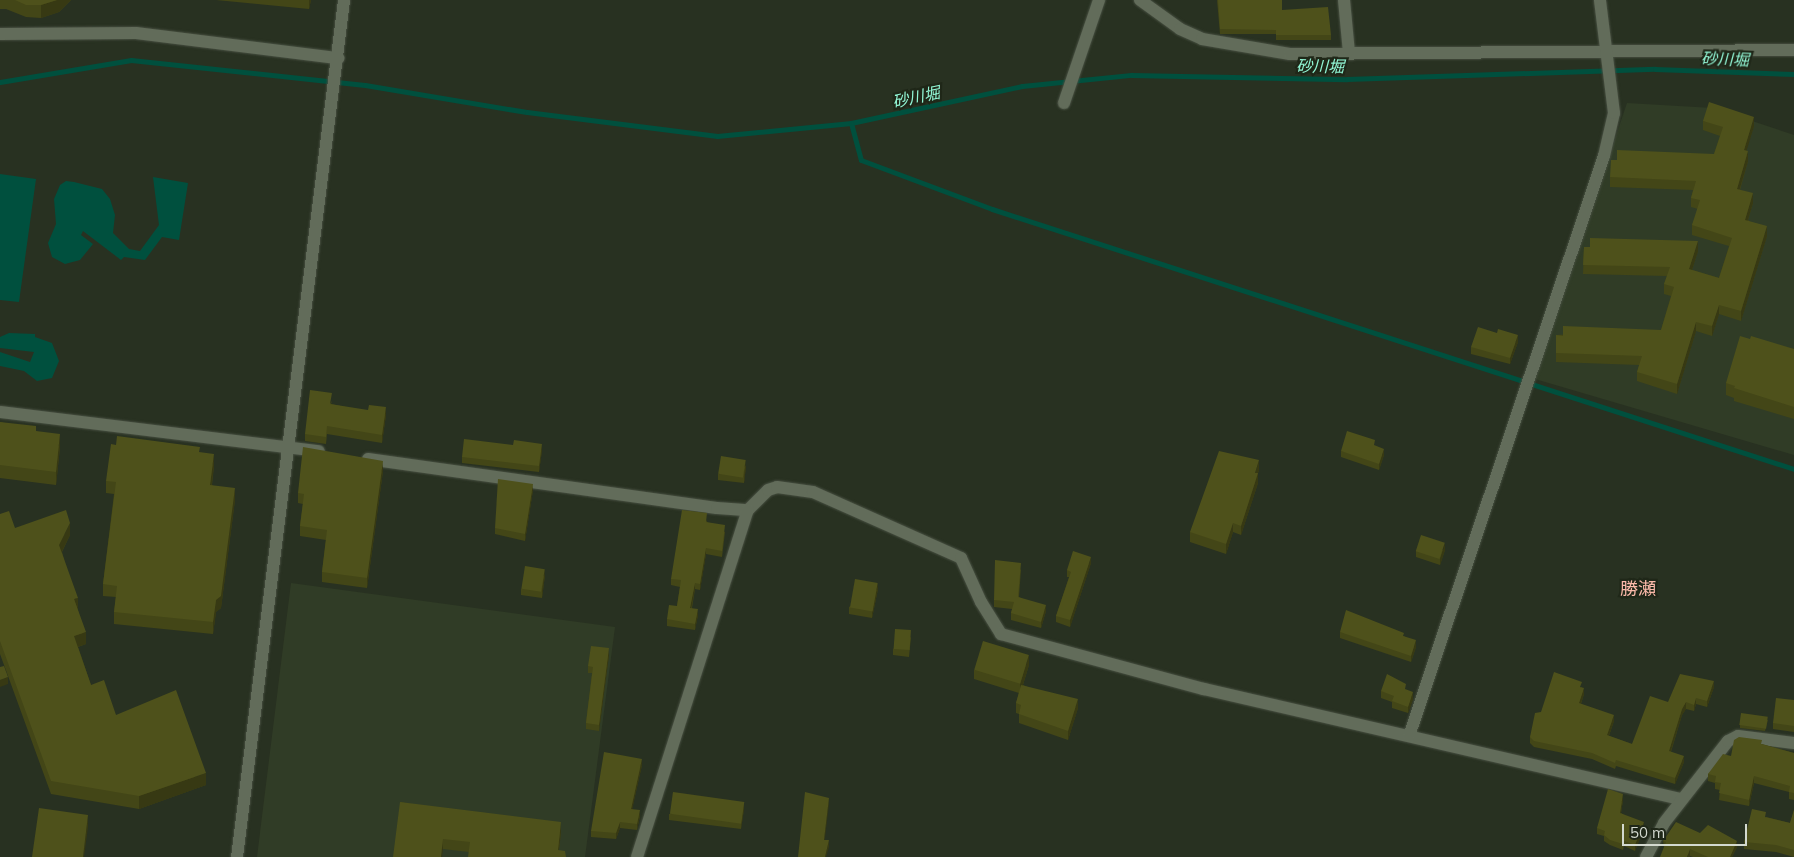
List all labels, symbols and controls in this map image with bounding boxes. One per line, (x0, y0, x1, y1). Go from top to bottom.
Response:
water label: 砂川堀 (1701, 49, 1749, 69)
water label: 砂川堀 (1296, 56, 1344, 76)
water label: 砂川堀 (891, 83, 941, 111)
district label: 勝瀬 (1620, 578, 1656, 600)
scale bar (1624, 814, 1749, 846)
text: 50 m (1630, 823, 1665, 842)

